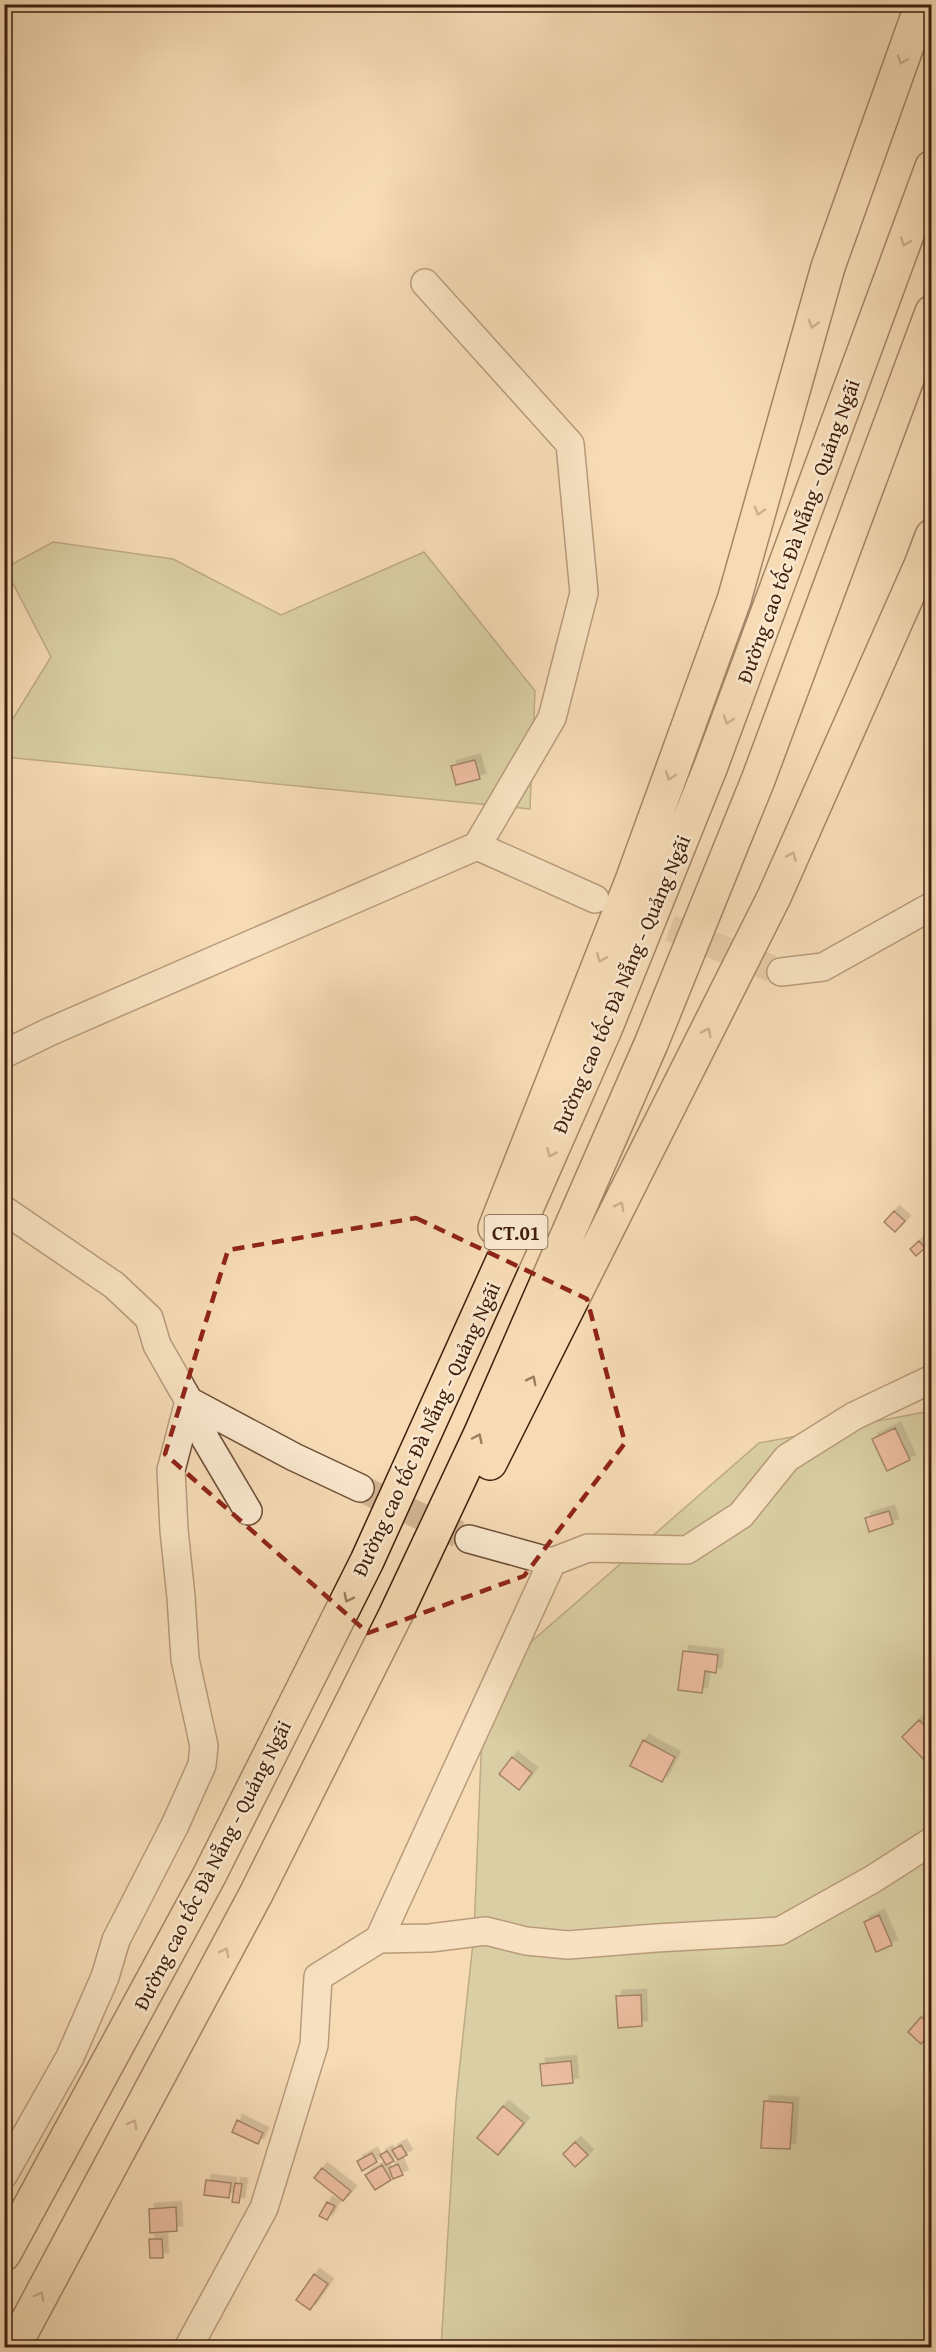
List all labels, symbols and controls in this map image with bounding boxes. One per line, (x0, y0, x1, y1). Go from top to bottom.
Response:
one-way arrow (897, 54, 910, 64)
one-way arrow (899, 236, 912, 247)
one-way arrow (807, 319, 820, 329)
street label: Đường cao tốc Đà Nẵng - Quảng Ngãi (728, 374, 868, 687)
one-way arrow (754, 506, 766, 516)
one-way arrow (722, 714, 735, 725)
one-way arrow (665, 770, 678, 781)
street label: Đường cao tốc Đà Nẵng - Quảng Ngãi (544, 830, 698, 1138)
one-way arrow (785, 852, 797, 863)
one-way arrow (596, 952, 608, 963)
one-way arrow (700, 1027, 711, 1038)
one-way arrow (546, 1147, 558, 1158)
one-way arrow (613, 1202, 624, 1213)
road number: CT.01 (484, 1215, 548, 1249)
street label: Đường cao tốc Đà Nẵng - Quảng Ngãi (344, 1277, 508, 1581)
one-way arrow (525, 1376, 536, 1387)
one-way arrow (471, 1434, 483, 1445)
one-way arrow (344, 1592, 355, 1603)
street label: Đường cao tốc Đà Nẵng - Quảng Ngãi (125, 1715, 299, 2015)
one-way arrow (218, 1948, 229, 1959)
one-way arrow (126, 2120, 137, 2130)
one-way arrow (33, 2292, 44, 2302)

